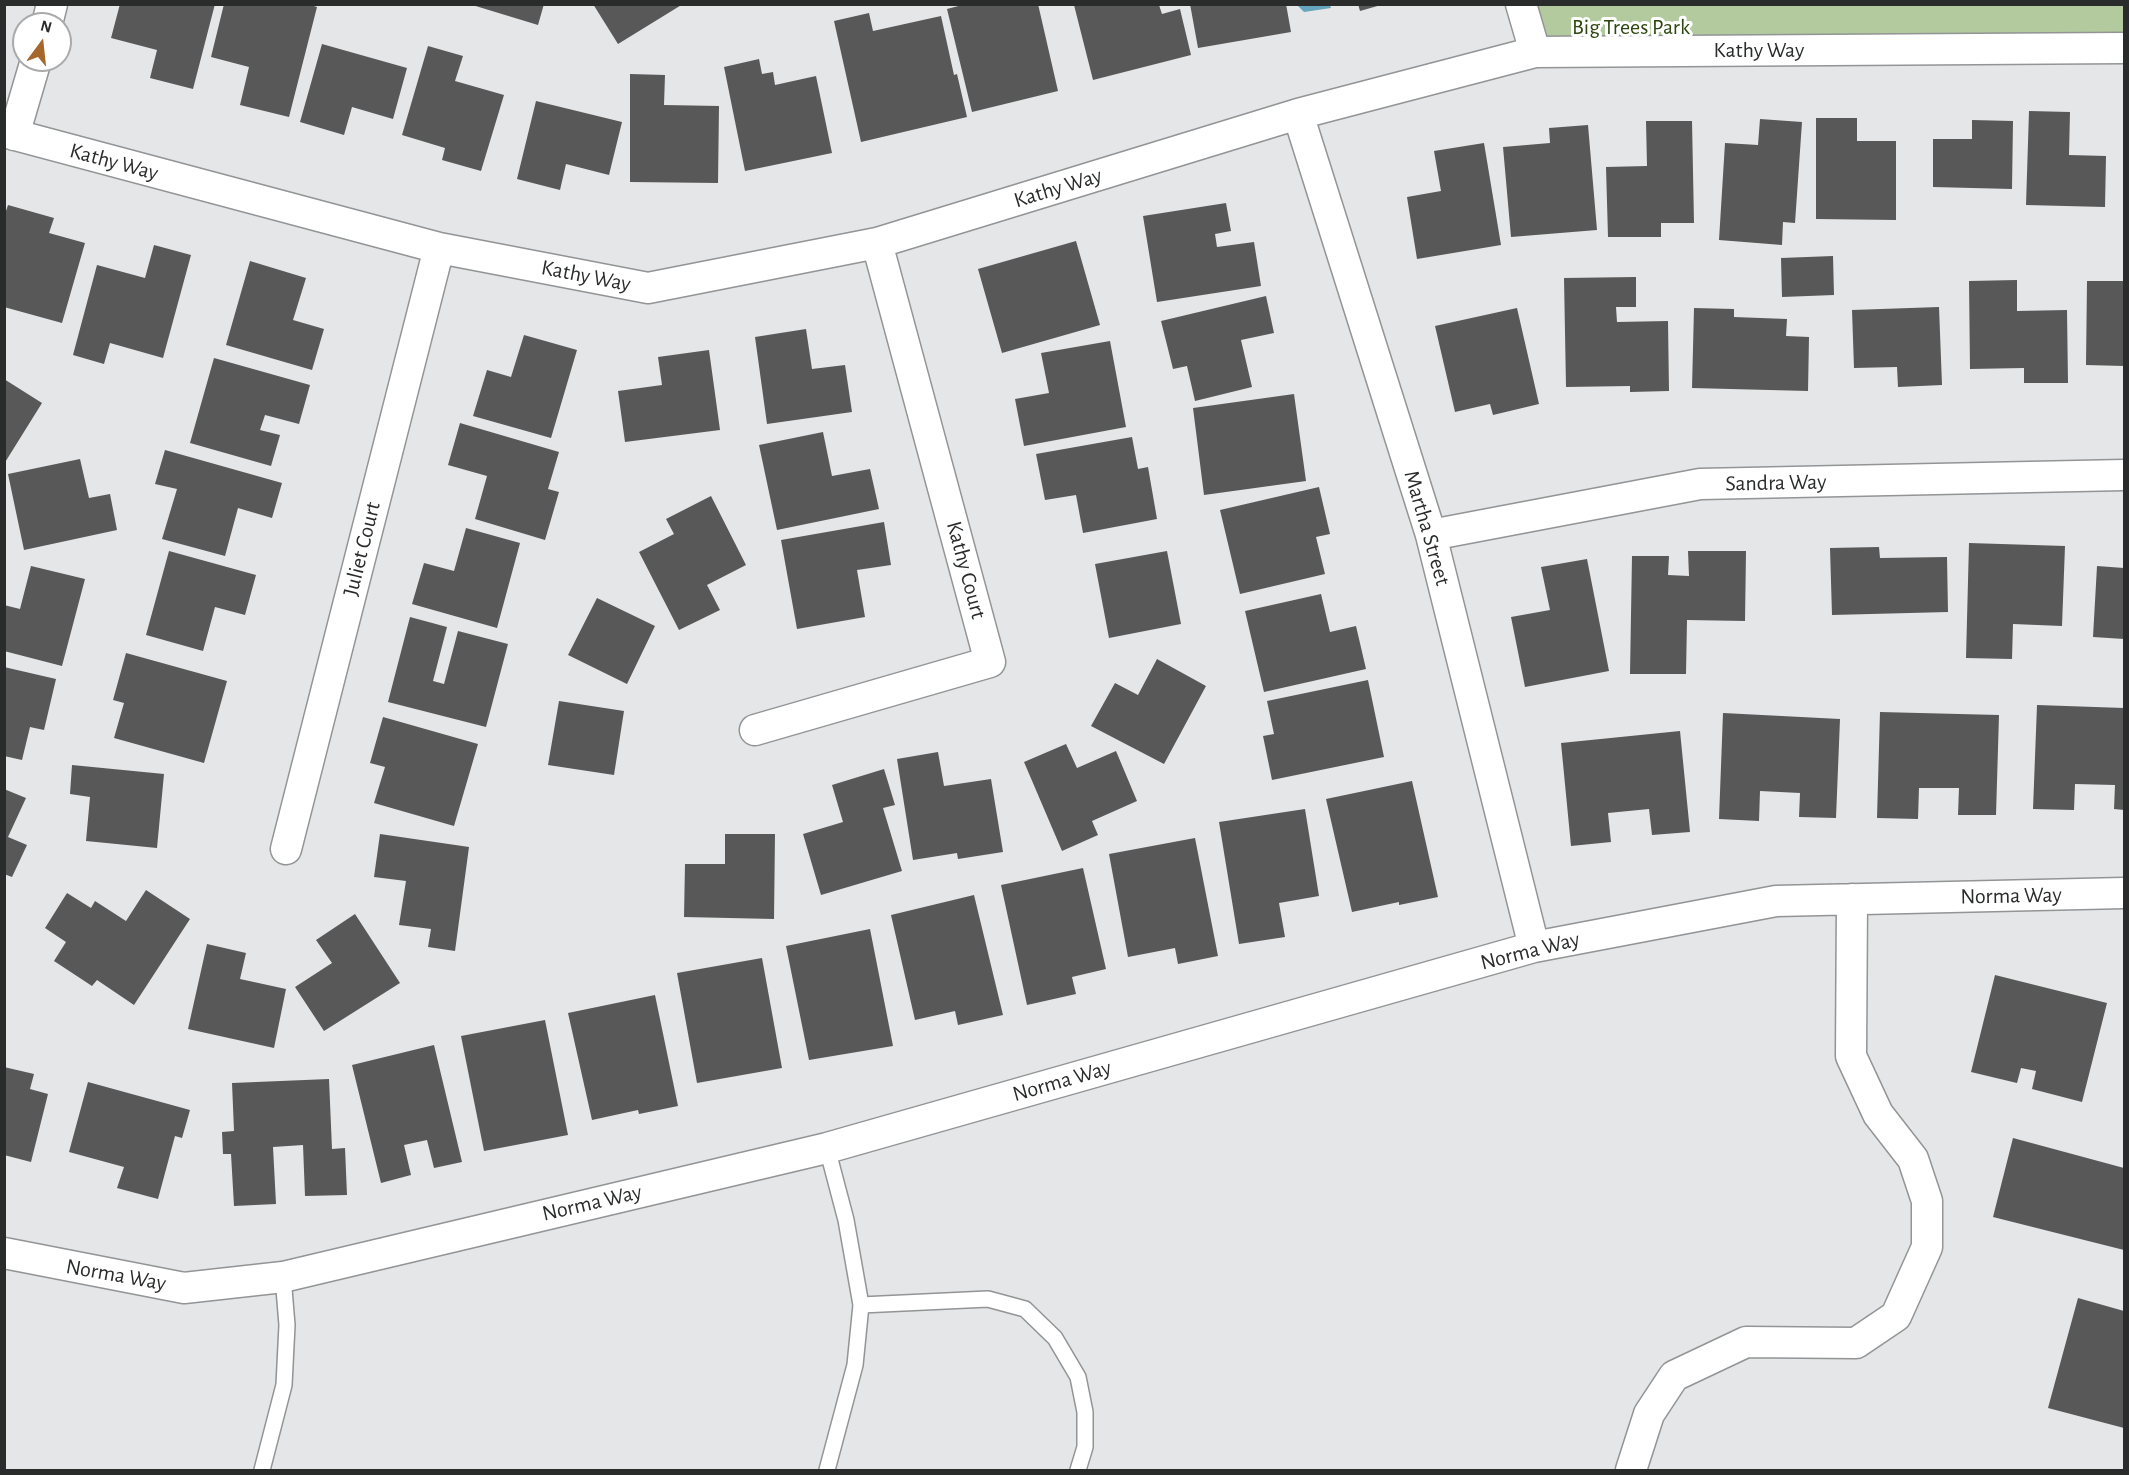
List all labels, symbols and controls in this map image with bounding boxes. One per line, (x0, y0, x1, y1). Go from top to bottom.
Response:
north arrow (12, 12, 72, 72)
park label: Big Trees Park (1572, 14, 1690, 40)
text: N (39, 17, 54, 36)
street label: Kathy Way (1714, 37, 1804, 63)
street label: Kathy Way (67, 138, 161, 186)
street label: Kathy Way (1011, 162, 1105, 214)
street label: Kathy Way (539, 254, 633, 298)
street label: Martha Street (1398, 468, 1456, 588)
street label: Sandra Way (1725, 469, 1827, 497)
street label: Juliet Court (338, 499, 386, 599)
street label: Kathy Court (940, 518, 992, 622)
street label: Norma Way (1960, 882, 2062, 910)
street label: Norma Way (1478, 926, 1582, 976)
street label: Norma Way (1010, 1054, 1114, 1108)
street label: Norma Way (540, 1179, 644, 1227)
street label: Norma Way (64, 1253, 168, 1297)

